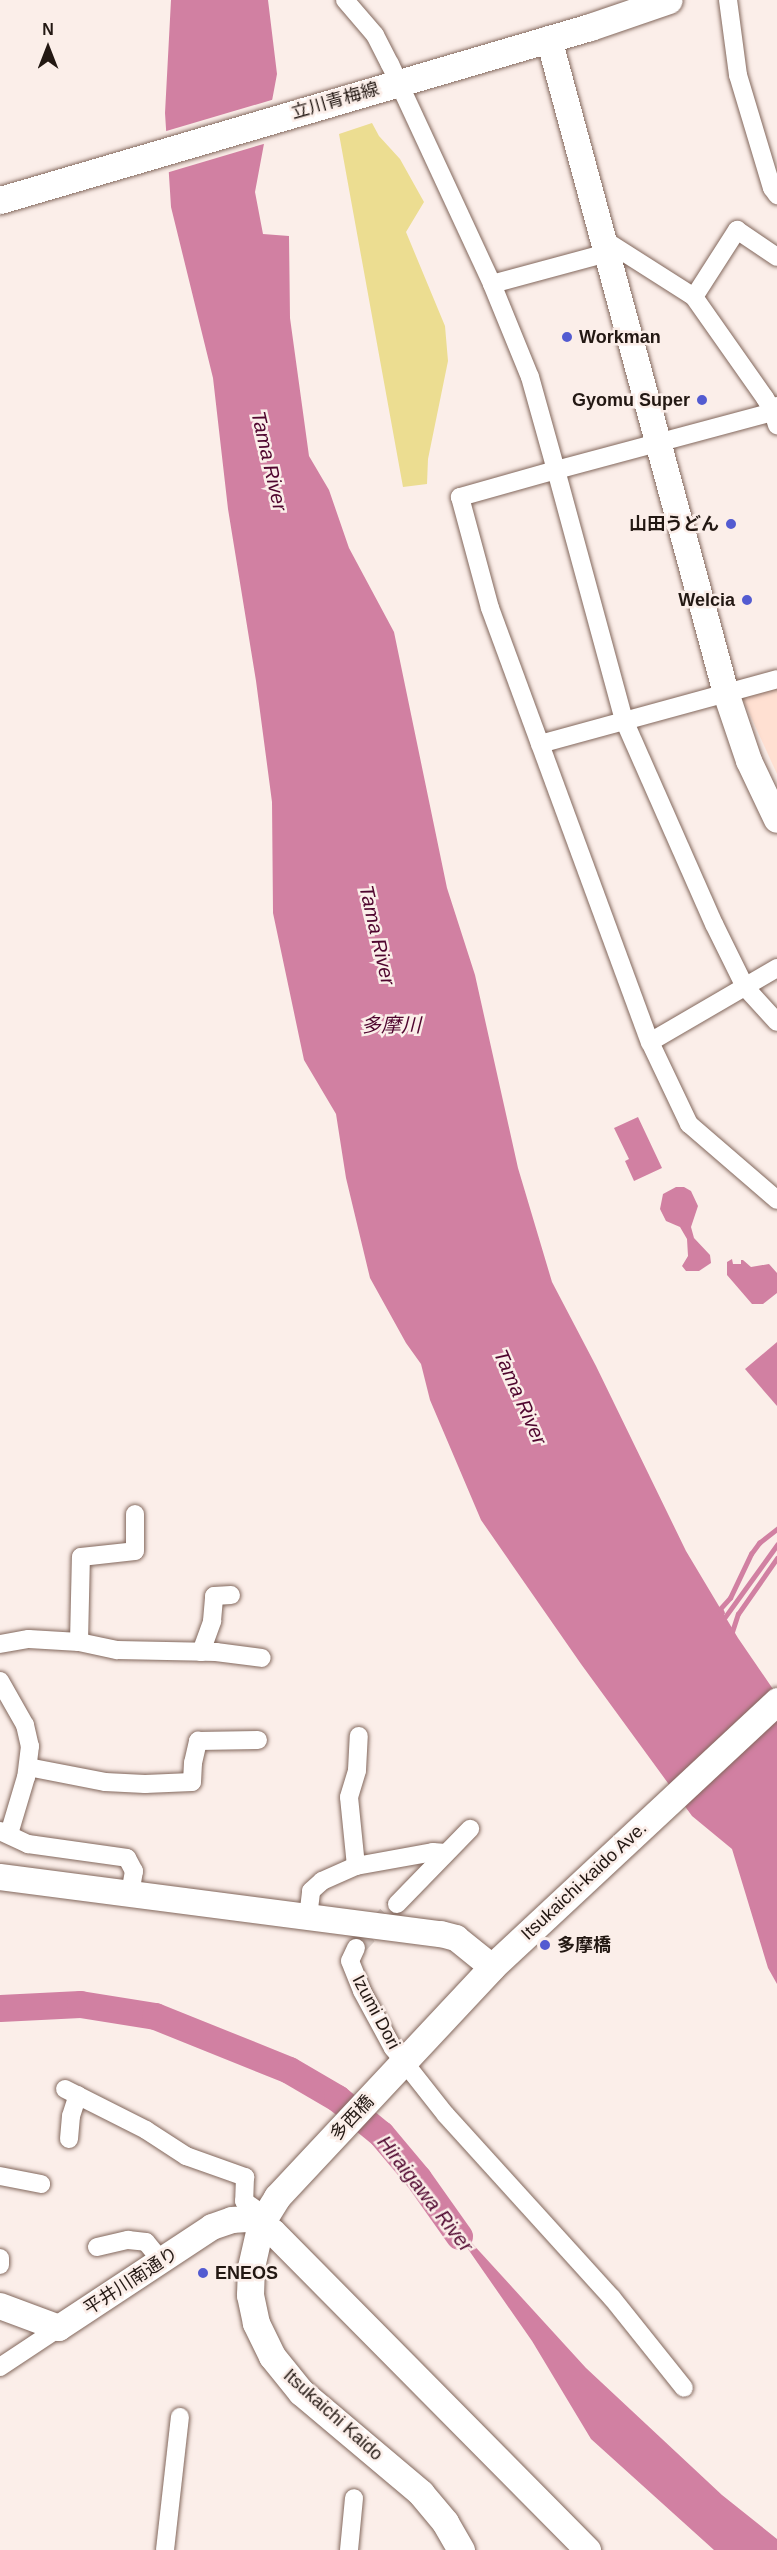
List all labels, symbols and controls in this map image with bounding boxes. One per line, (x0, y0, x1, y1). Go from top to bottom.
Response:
north arrow (18, 18, 78, 78)
text: N (42, 21, 54, 38)
street label: 立川青梅線 (289, 78, 381, 124)
place label: Workman (579, 326, 661, 348)
marker: Workman (560, 330, 574, 344)
place label: Gyomu Super (572, 389, 690, 411)
marker: Gyomu Super (695, 393, 709, 407)
water label: Tama River (246, 409, 292, 513)
place label: 山田うどん (629, 513, 719, 535)
marker: 山田うどん (724, 517, 738, 531)
place label: Welcia (678, 589, 735, 611)
marker: Welcia (740, 593, 754, 607)
water label: Tama River (354, 883, 400, 987)
water label: 多摩川 (361, 1013, 421, 1037)
water label: Tama River (488, 1346, 552, 1448)
street label: Itsukaichi-kaido Ave. (516, 1817, 652, 1945)
place label: 多摩橋 (557, 1934, 611, 1956)
marker: 多摩橋 (538, 1938, 552, 1952)
street label: Izumi Dori (347, 1971, 405, 2053)
street label: 多西橋 (326, 2091, 378, 2145)
water label: Hiraigawa River (372, 2131, 478, 2257)
street label: 平井川南通り (80, 2243, 182, 2319)
place label: ENEOS (215, 2262, 278, 2284)
marker: ENEOS (196, 2266, 210, 2280)
street label: Itsukaichi Kaido (279, 2365, 387, 2465)

